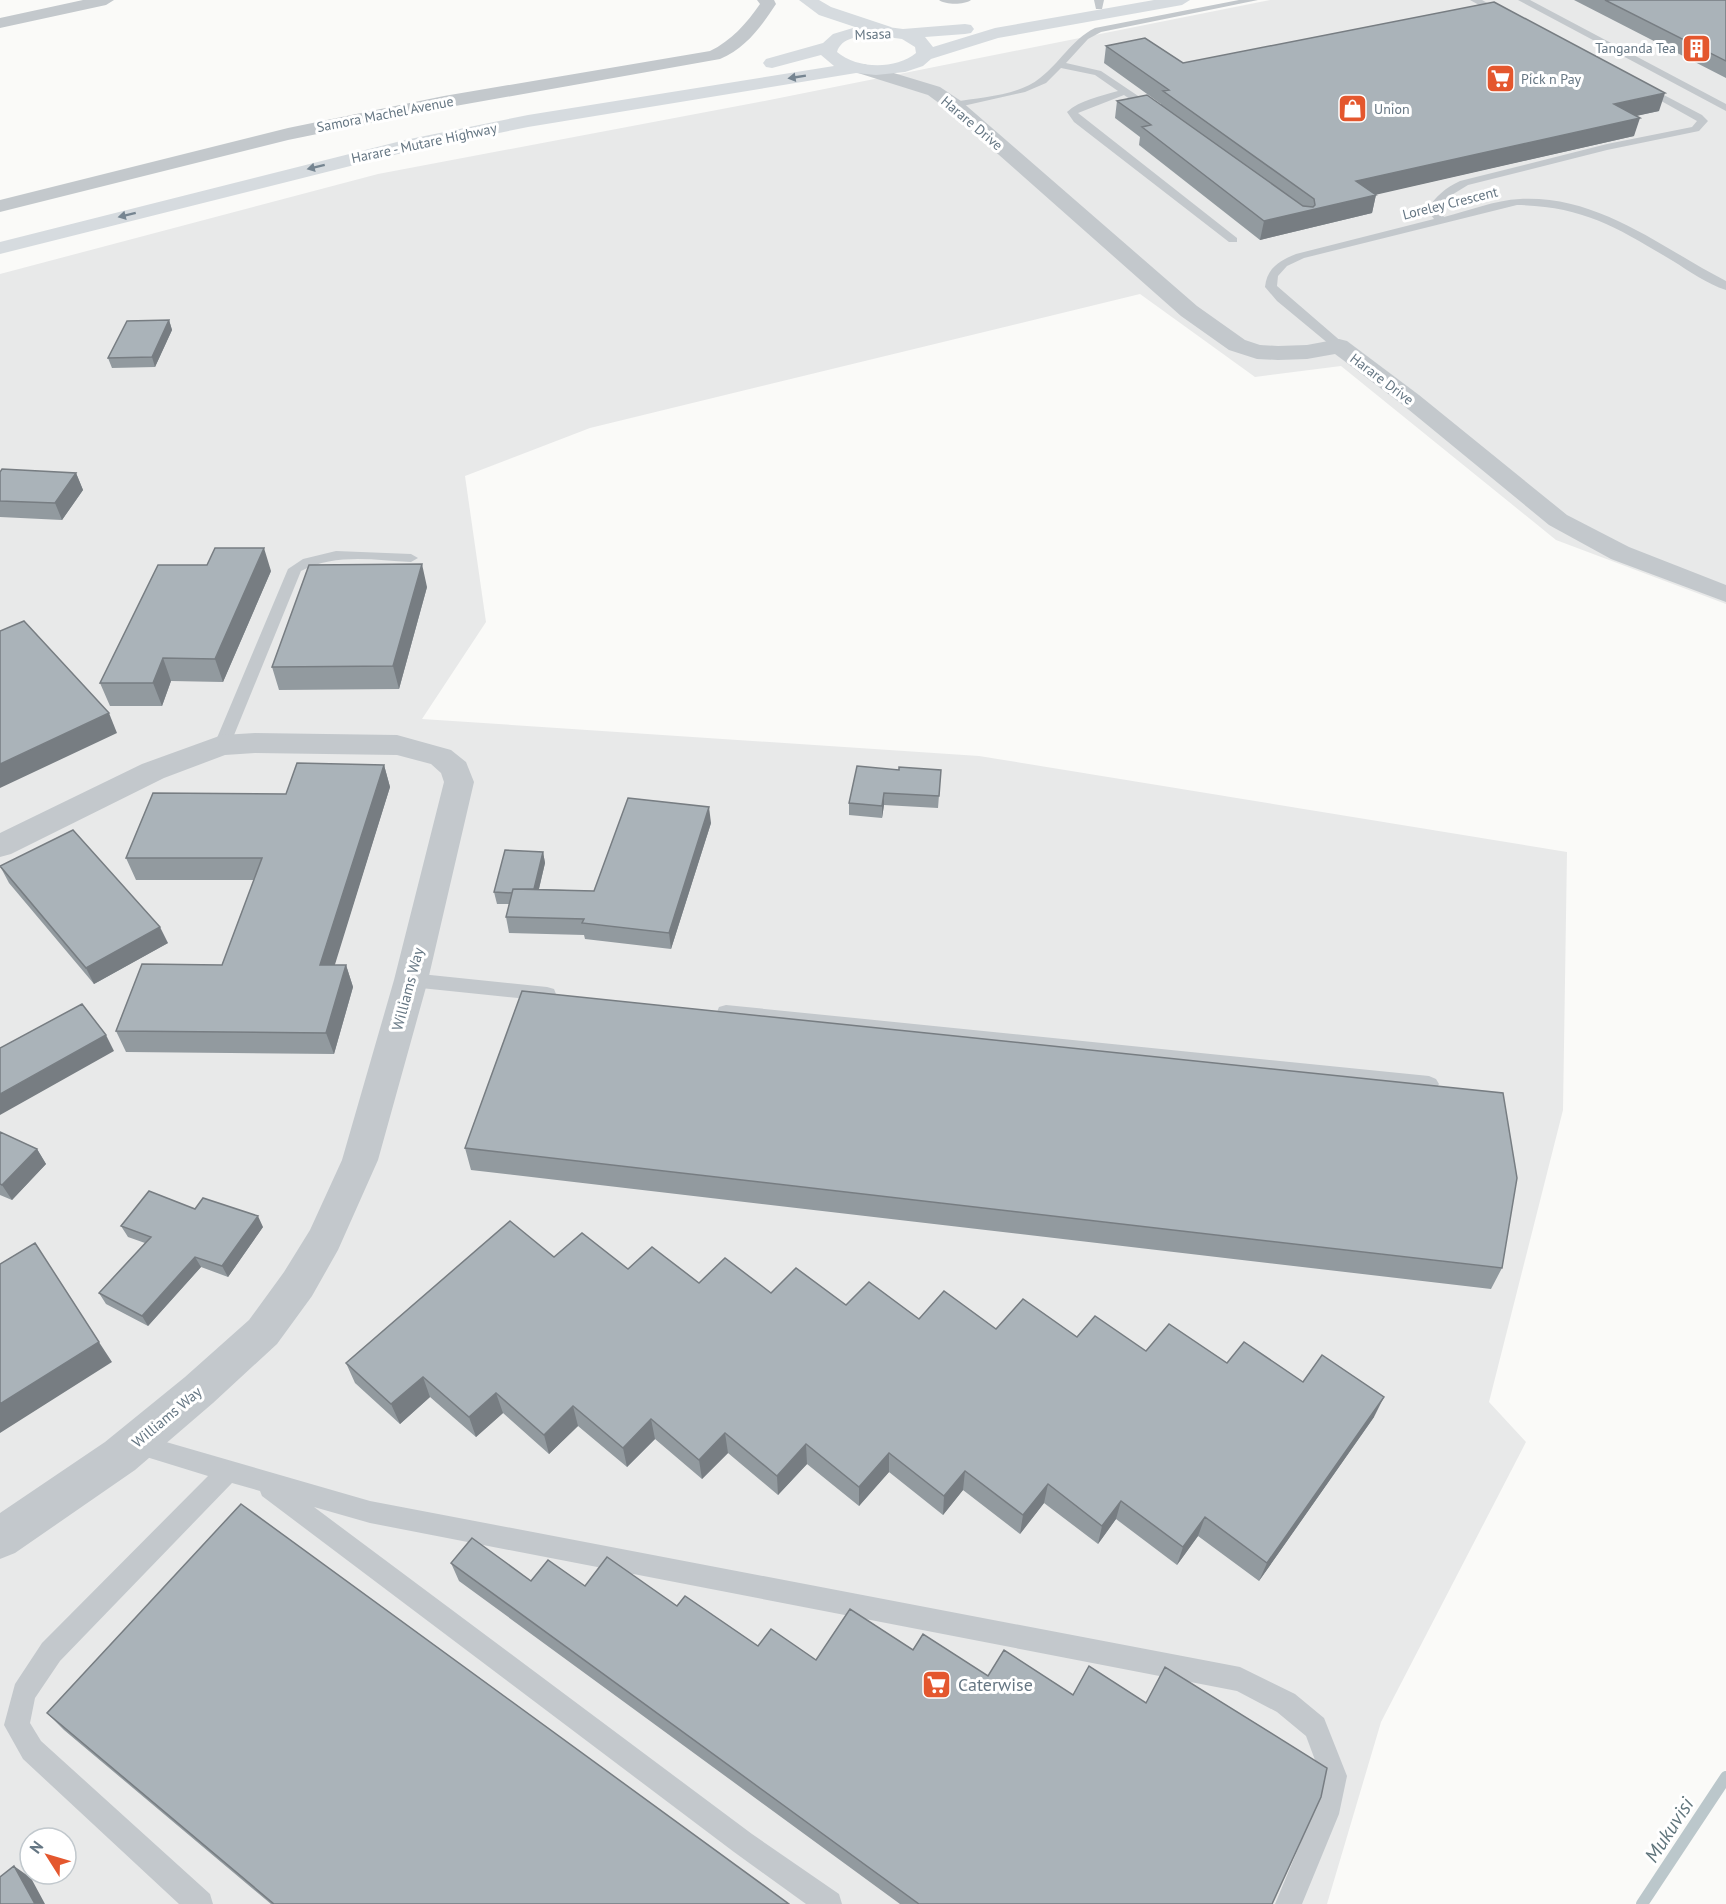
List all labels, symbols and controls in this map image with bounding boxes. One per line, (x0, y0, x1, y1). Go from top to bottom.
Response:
street label: Msasa (854, 24, 892, 44)
building icon: Tanganda Tea (1681, 32, 1713, 64)
place label: Tanganda Tea (1595, 39, 1676, 57)
supermarket icon: Pick n Pay (1484, 63, 1516, 95)
place label: Pick n Pay (1521, 70, 1582, 88)
one-way arrow (787, 73, 806, 82)
street label: Samora Machel Avenue (315, 92, 455, 136)
street label: Harare Drive (937, 92, 1007, 154)
shop icon: Union (1337, 93, 1369, 125)
place label: Union (1374, 100, 1410, 118)
street label: Harare - Mutare Highway (350, 119, 499, 167)
one-way arrow (307, 163, 325, 173)
street label: Loreley Crescent (1401, 182, 1500, 224)
one-way arrow (118, 211, 136, 221)
street label: Harare Drive (1347, 349, 1417, 409)
street label: Williams Way (387, 945, 428, 1032)
street label: Williams Way (128, 1382, 205, 1451)
supermarket icon: Caterwise (921, 1669, 953, 1701)
place label: Caterwise (958, 1673, 1033, 1696)
water label: Mukuvisi (1639, 1792, 1700, 1867)
north arrow (18, 1826, 78, 1886)
text: N (25, 1837, 47, 1857)

